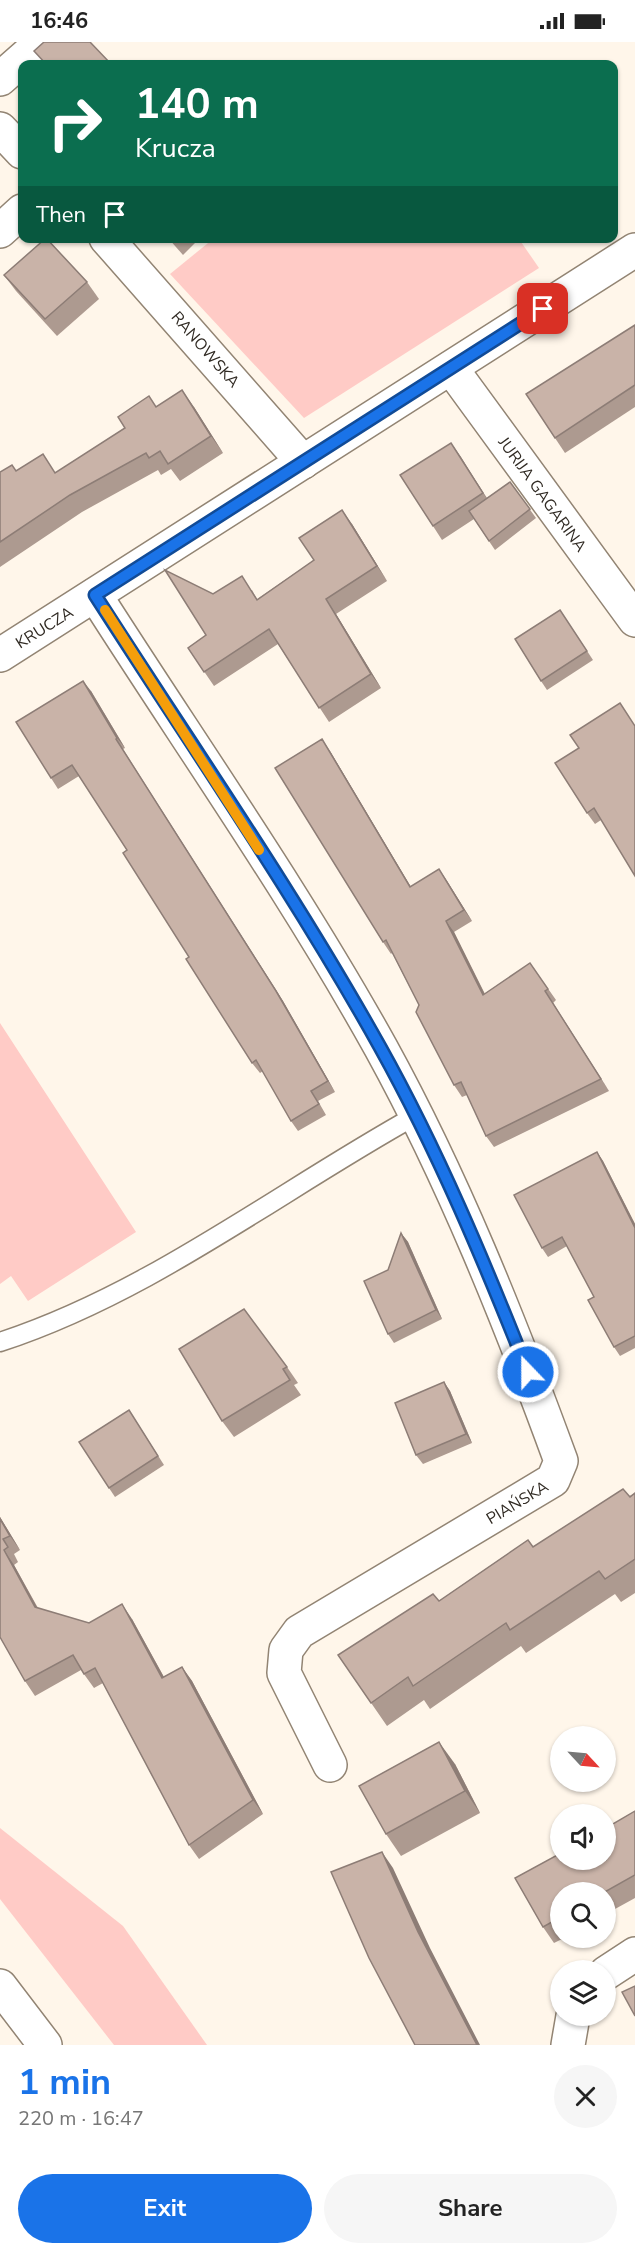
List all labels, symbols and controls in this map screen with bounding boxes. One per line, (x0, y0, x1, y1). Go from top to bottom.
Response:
text: 16:46 (30, 6, 88, 36)
text: 140 m (135, 76, 259, 133)
icon: right (36, 84, 114, 162)
text: Krucza (135, 130, 216, 167)
icon: arrive (98, 198, 131, 231)
text: Then (36, 200, 86, 230)
pin (517, 283, 568, 334)
icon: arrive (526, 292, 559, 325)
street label: RANOWSKA (166, 307, 245, 393)
street label: JURIJA GAGARINA (492, 432, 592, 557)
street label: KRUCZA (12, 601, 78, 654)
position arrow (496, 1340, 560, 1404)
street label: PIAŃSKA (482, 1476, 553, 1530)
north arrow (550, 1726, 616, 1792)
map controls (550, 1726, 616, 2026)
button: sound (550, 1804, 616, 1870)
button: search (550, 1882, 616, 1948)
button: layers (550, 1960, 616, 2026)
text: 1 min (18, 2058, 111, 2107)
button: close (554, 2065, 617, 2128)
text: 220 m · 16:47 (18, 2105, 144, 2132)
button: Exit (18, 2174, 312, 2243)
button: Share (324, 2174, 617, 2243)

